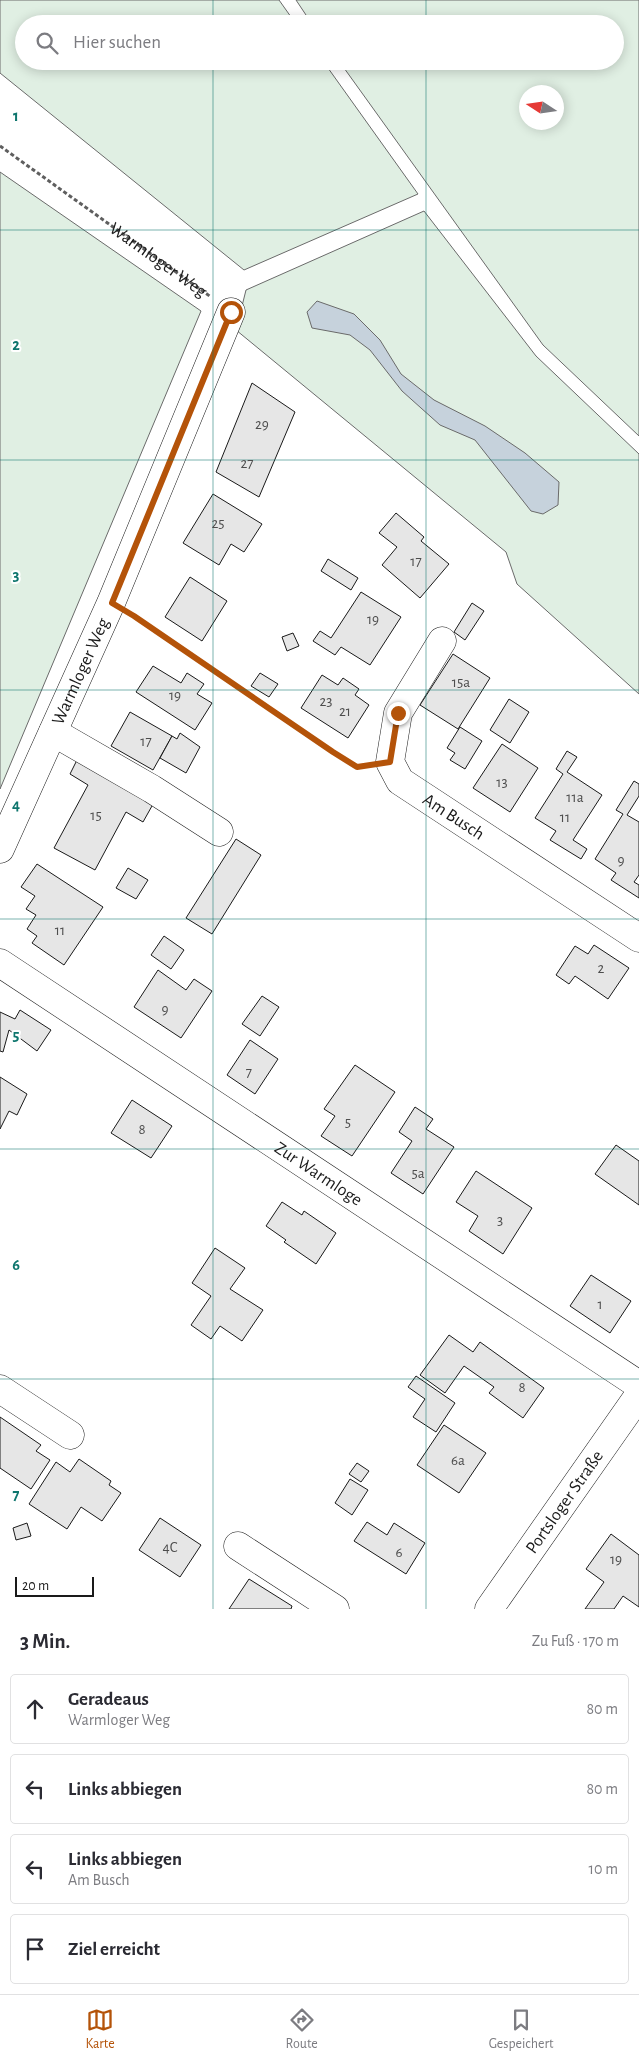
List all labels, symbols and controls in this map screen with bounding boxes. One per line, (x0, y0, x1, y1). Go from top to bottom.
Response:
search box (15, 15, 624, 70)
icon: search (33, 29, 61, 57)
text: Hier suchen (73, 33, 161, 52)
north arrow (519, 85, 564, 130)
text: 1 (13, 108, 19, 124)
street label: Warmloger Weg (106, 220, 210, 301)
route start (220, 301, 243, 324)
text: 2 (12, 337, 20, 353)
house number: 29 (255, 417, 269, 432)
house number: 27 (240, 456, 254, 471)
house number: 25 (211, 516, 225, 531)
house number: 17 (410, 554, 422, 569)
text: 3 (13, 567, 20, 583)
house number: 19 (367, 612, 379, 627)
street label: Warmloger Weg (49, 615, 113, 728)
house number: 15a (452, 675, 470, 690)
house number: 19 (169, 688, 181, 703)
house number: 23 (319, 694, 333, 709)
route end (387, 702, 410, 725)
house number: 21 (339, 704, 351, 719)
house number: 17 (140, 734, 152, 749)
house number: 13 (496, 775, 508, 790)
house number: 11a (566, 790, 584, 805)
street label: Am Busch (419, 791, 487, 844)
text: 4 (12, 797, 20, 813)
house number: 15 (90, 808, 102, 823)
house number: 11 (560, 810, 570, 825)
house number: 9 (617, 853, 625, 868)
house number: 11 (55, 923, 65, 938)
house number: 2 (598, 961, 605, 976)
house number: 9 (161, 1002, 169, 1017)
text: 5 (13, 1027, 20, 1043)
house number: 7 (246, 1065, 252, 1080)
house number: 5 (345, 1115, 351, 1130)
house number: 8 (138, 1122, 146, 1137)
street label: Zur Warmloge (271, 1139, 365, 1210)
house number: 5a (411, 1166, 425, 1181)
house number: 3 (497, 1213, 503, 1228)
text: 6 (12, 1257, 20, 1273)
house number: 1 (597, 1297, 603, 1312)
house number: 8 (518, 1380, 526, 1395)
street label: Portsloger Straße (523, 1447, 607, 1557)
house number: 6a (451, 1453, 465, 1468)
text: 7 (13, 1487, 20, 1503)
house number: 4C (162, 1540, 178, 1555)
house number: 6 (395, 1545, 403, 1560)
house number: 19 (610, 1552, 622, 1567)
scale bar (15, 1574, 94, 1597)
text: 20 m (22, 1579, 49, 1593)
text: 3 Min. (20, 1631, 70, 1652)
text: Zu Fuß · 170 m (532, 1633, 619, 1649)
text: Geradeaus (68, 1690, 149, 1709)
icon: ahead (21, 1695, 49, 1723)
text: 80 m (587, 1701, 618, 1717)
text: Warmloger Weg (68, 1712, 170, 1728)
icon: left (21, 1775, 49, 1803)
text: Links abbiegen (68, 1780, 182, 1799)
text: 80 m (587, 1781, 618, 1797)
text: Links abbiegen (68, 1850, 182, 1869)
icon: left (21, 1855, 49, 1883)
text: 10 m (589, 1861, 618, 1877)
text: Am Busch (68, 1872, 130, 1888)
icon: arrive (21, 1935, 49, 1963)
text: Ziel erreicht (68, 1940, 160, 1959)
tab: Karte (86, 2006, 115, 2053)
tab: Route (286, 2006, 318, 2053)
tab: Gespeichert (489, 2006, 553, 2053)

